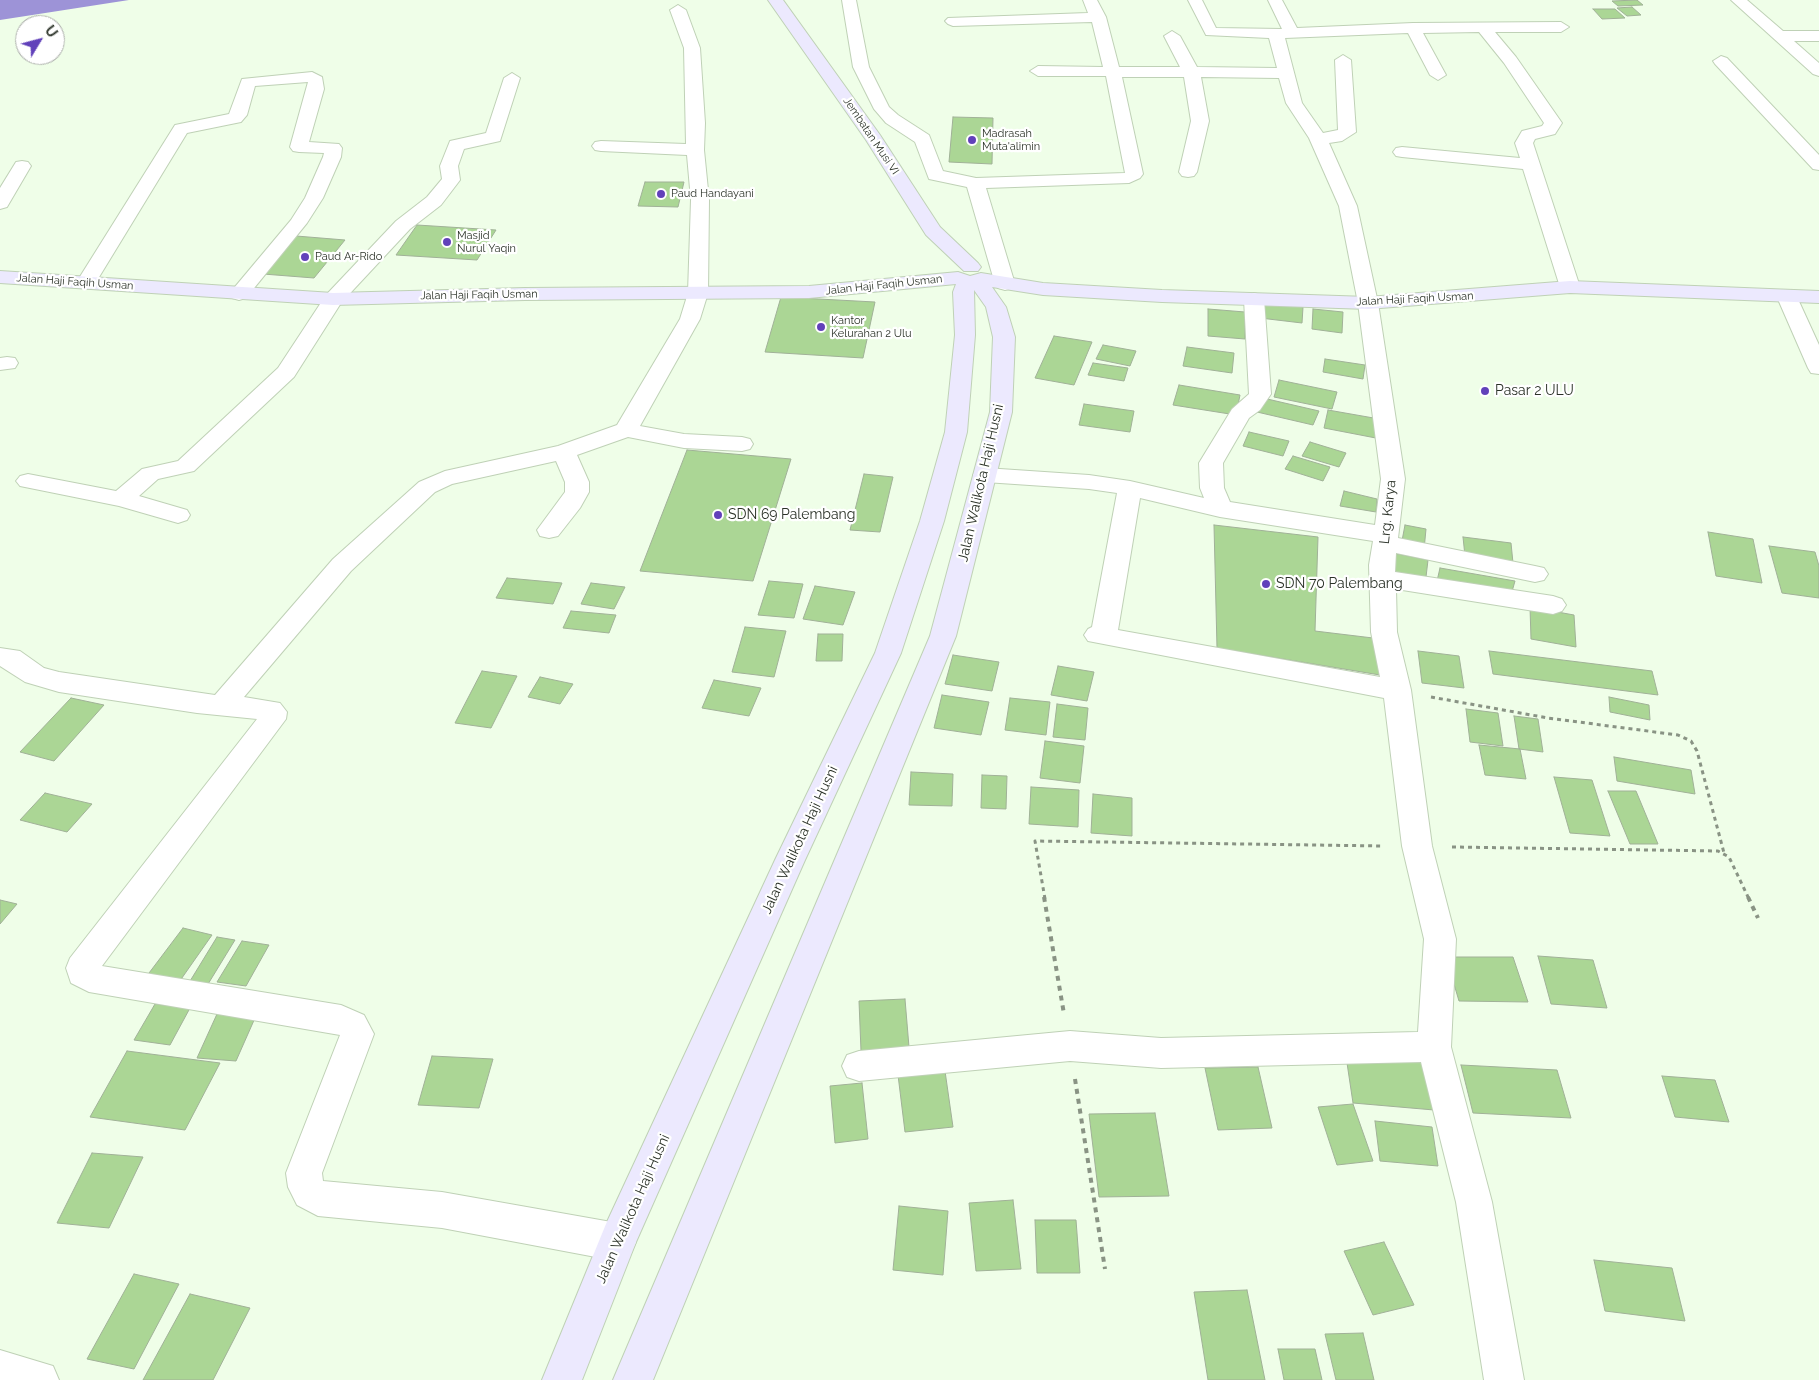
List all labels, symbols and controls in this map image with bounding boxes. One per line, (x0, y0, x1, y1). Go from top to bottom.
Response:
north arrow (15, 15, 65, 65)
text: U (42, 23, 61, 41)
street label: Jembatan Musi VI (840, 95, 902, 177)
place label: Madrasah Muta'alimin (982, 127, 1040, 153)
marker: Madrasah Muta'alimin (966, 134, 978, 146)
place label: Paud Handayani (671, 187, 754, 201)
marker: Paud Handayani (655, 188, 667, 200)
place label: Masjid Nurul Yaqin (457, 229, 516, 255)
marker: Masjid Nurul Yaqin (441, 236, 453, 248)
place label: Paud Ar-Rido (315, 250, 382, 264)
marker: Paud Ar-Rido (299, 251, 311, 263)
street label: Jalan Haji Faqih Usman (16, 271, 134, 293)
street label: Jalan Haji Faqih Usman (825, 272, 943, 298)
street label: Jalan Haji Faqih Usman (420, 287, 538, 303)
street label: Jalan Haji Faqih Usman (1356, 289, 1474, 309)
place label: Kantor Kelurahan 2 Ulu (831, 314, 911, 340)
marker: Kantor Kelurahan 2 Ulu (815, 321, 827, 333)
place label: Pasar 2 ULU (1495, 383, 1574, 399)
marker: Pasar 2 ULU (1479, 385, 1491, 397)
street label: Jalan Walikota Haji Husni (955, 403, 1007, 563)
street label: Lrg. Karya (1376, 479, 1400, 545)
place label: SDN 69 Palembang (728, 507, 855, 523)
marker: SDN 69 Palembang (712, 509, 724, 521)
place label: SDN 70 Palembang (1276, 576, 1403, 592)
marker: SDN 70 Palembang (1260, 578, 1272, 590)
street label: Jalan Walikota Haji Husni (758, 763, 842, 917)
street label: Jalan Walikota Haji Husni (593, 1132, 673, 1286)

